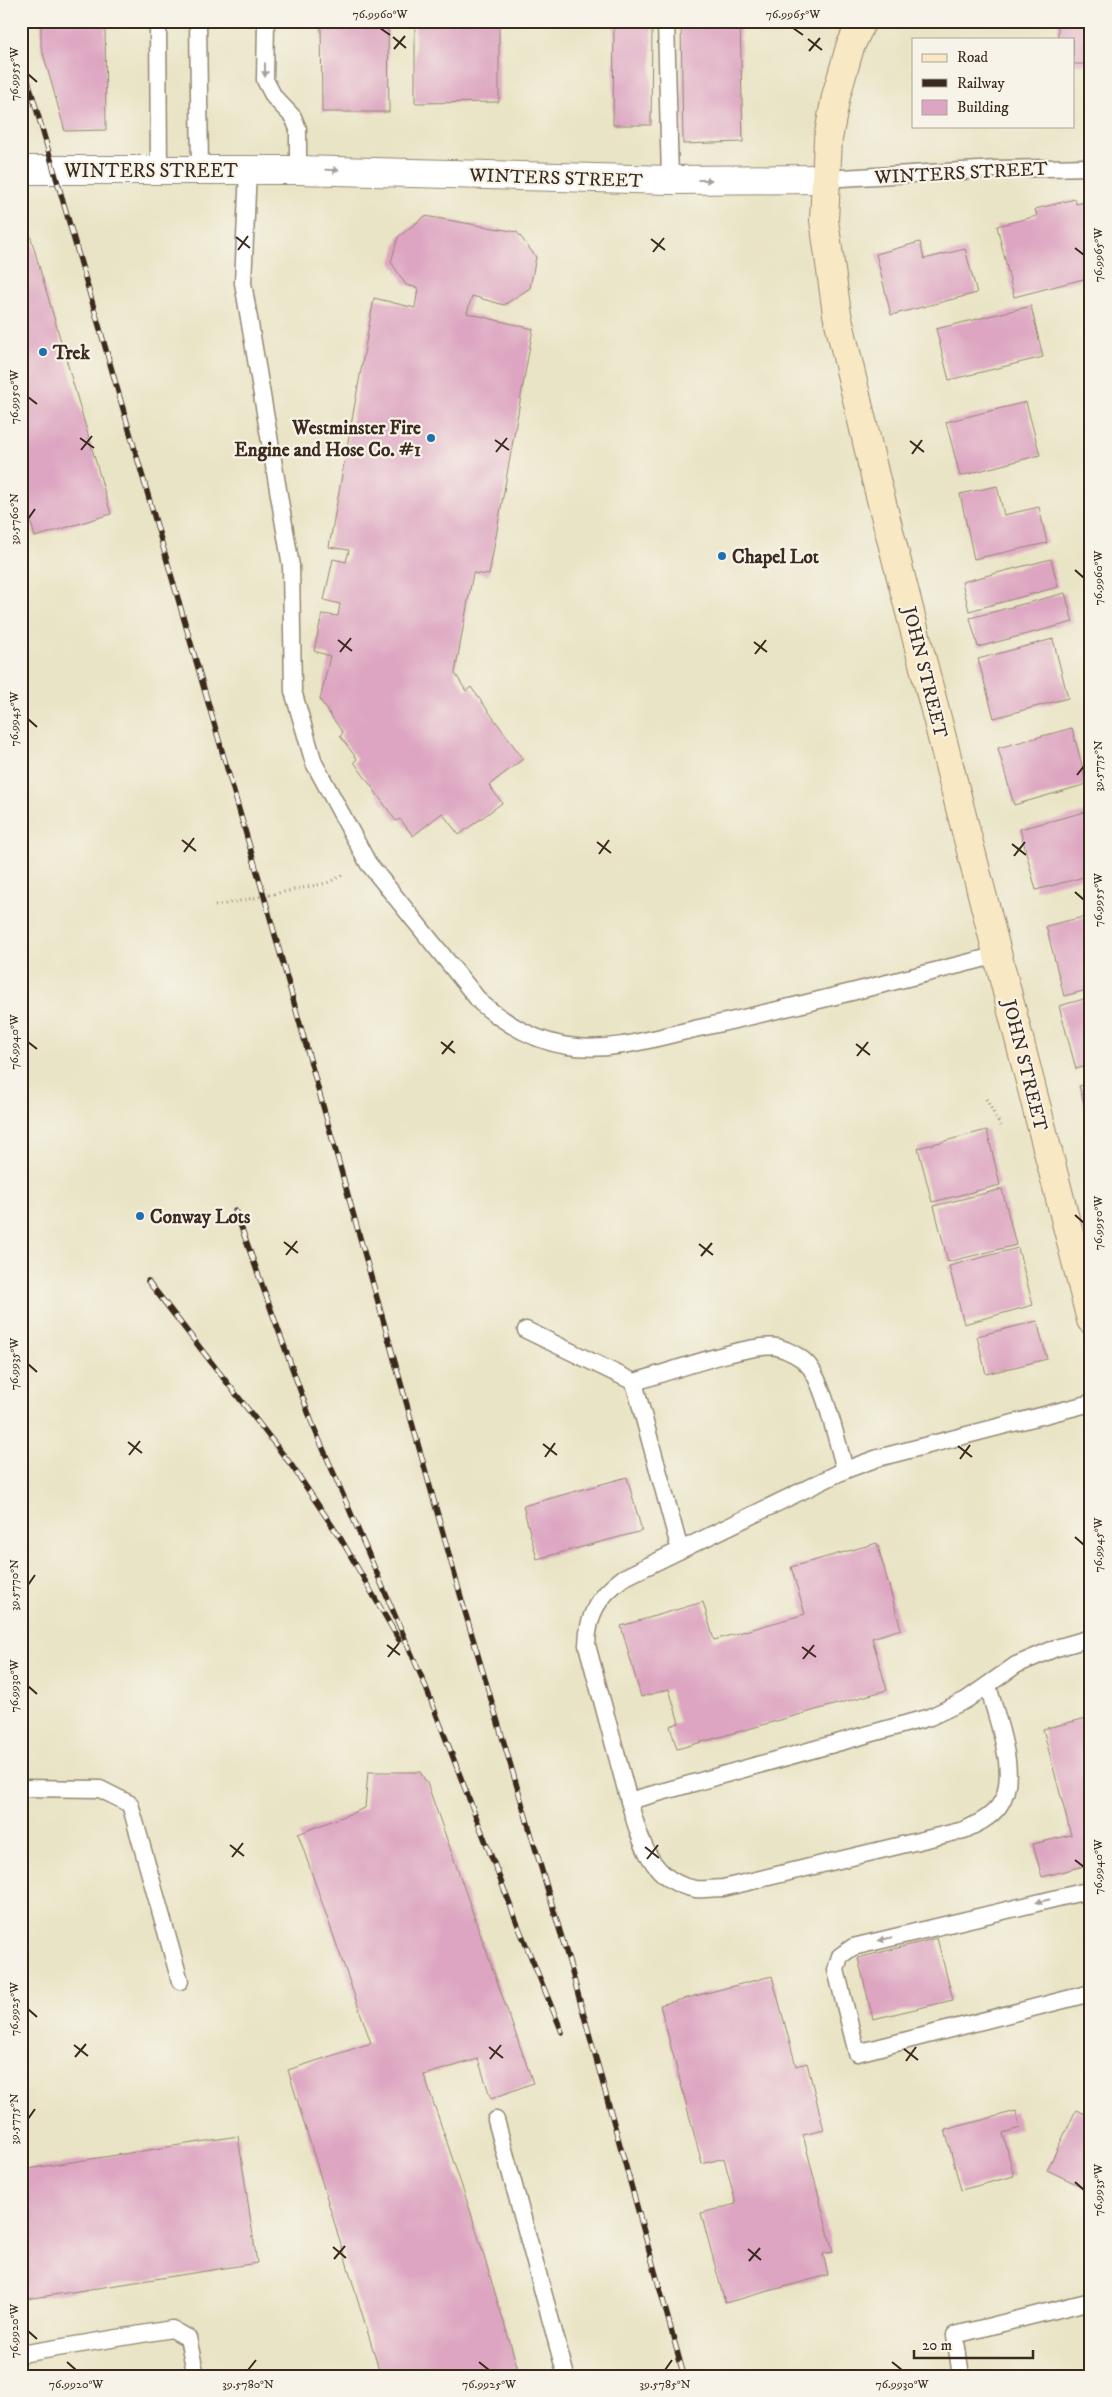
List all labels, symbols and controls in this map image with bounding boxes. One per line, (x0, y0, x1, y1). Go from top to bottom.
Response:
text: 76.9960°W (353, 7, 408, 22)
text: 76.9965°W (766, 7, 821, 22)
legend (912, 38, 1074, 128)
text: 76.9955°W (7, 46, 22, 101)
text: Road (957, 48, 989, 67)
one-way arrow (261, 62, 269, 78)
text: Railway (957, 74, 1005, 93)
text: Building (957, 98, 1009, 117)
street label: WINTERS STREET (873, 157, 1049, 190)
street label: WINTERS STREET (63, 160, 238, 183)
street label: WINTERS STREET (468, 164, 644, 193)
one-way arrow (325, 167, 341, 175)
one-way arrow (697, 176, 713, 184)
text: 76.9965°W (1091, 227, 1106, 282)
place label: Trek (52, 342, 90, 365)
marker: Trek (37, 346, 49, 358)
text: 76.9950°W (7, 369, 22, 424)
place label: Westminster Fire Engine and Hose Co. #1 (234, 417, 421, 462)
marker: Westminster Fire Engine and Hose Co. #1 (425, 432, 437, 444)
text: 39.5760°N (7, 493, 22, 545)
place label: Chapel Lot (732, 546, 820, 569)
marker: Chapel Lot (716, 550, 728, 562)
text: 76.9960°W (1091, 550, 1106, 605)
street label: JOHN STREET (897, 602, 952, 741)
text: 76.9945°W (7, 691, 22, 746)
text: 39.5775°N (1091, 740, 1106, 792)
text: 76.9955°W (1091, 872, 1106, 927)
street label: JOHN STREET (997, 995, 1052, 1134)
text: 76.9940°W (7, 1013, 22, 1070)
text: 76.9950°W (1091, 1195, 1106, 1250)
place label: Conway Lots (150, 1206, 251, 1229)
marker: Conway Lots (134, 1210, 146, 1222)
text: 76.9935°W (7, 1337, 22, 1390)
text: 76.9945°W (1091, 1517, 1106, 1572)
text: 39.5770°N (7, 1559, 22, 1611)
text: 76.9930°W (7, 1658, 22, 1713)
text: 76.9940°W (1091, 1838, 1106, 1895)
one-way arrow (1036, 1897, 1051, 1905)
one-way arrow (878, 1935, 893, 1943)
text: 76.9925°W (7, 1981, 22, 2036)
text: 39.5775°N (7, 2093, 22, 2145)
text: 76.9935°W (1091, 2163, 1106, 2216)
text: 76.9920°W (7, 2303, 22, 2358)
scale bar (914, 2327, 1033, 2359)
text: 20 m (922, 2336, 952, 2355)
text: 76.9920°W (49, 2377, 104, 2392)
text: 39.5780°N (222, 2377, 274, 2392)
text: 76.9925°W (462, 2377, 517, 2392)
text: 39.5785°N (639, 2377, 691, 2392)
text: 76.9930°W (875, 2377, 930, 2392)

